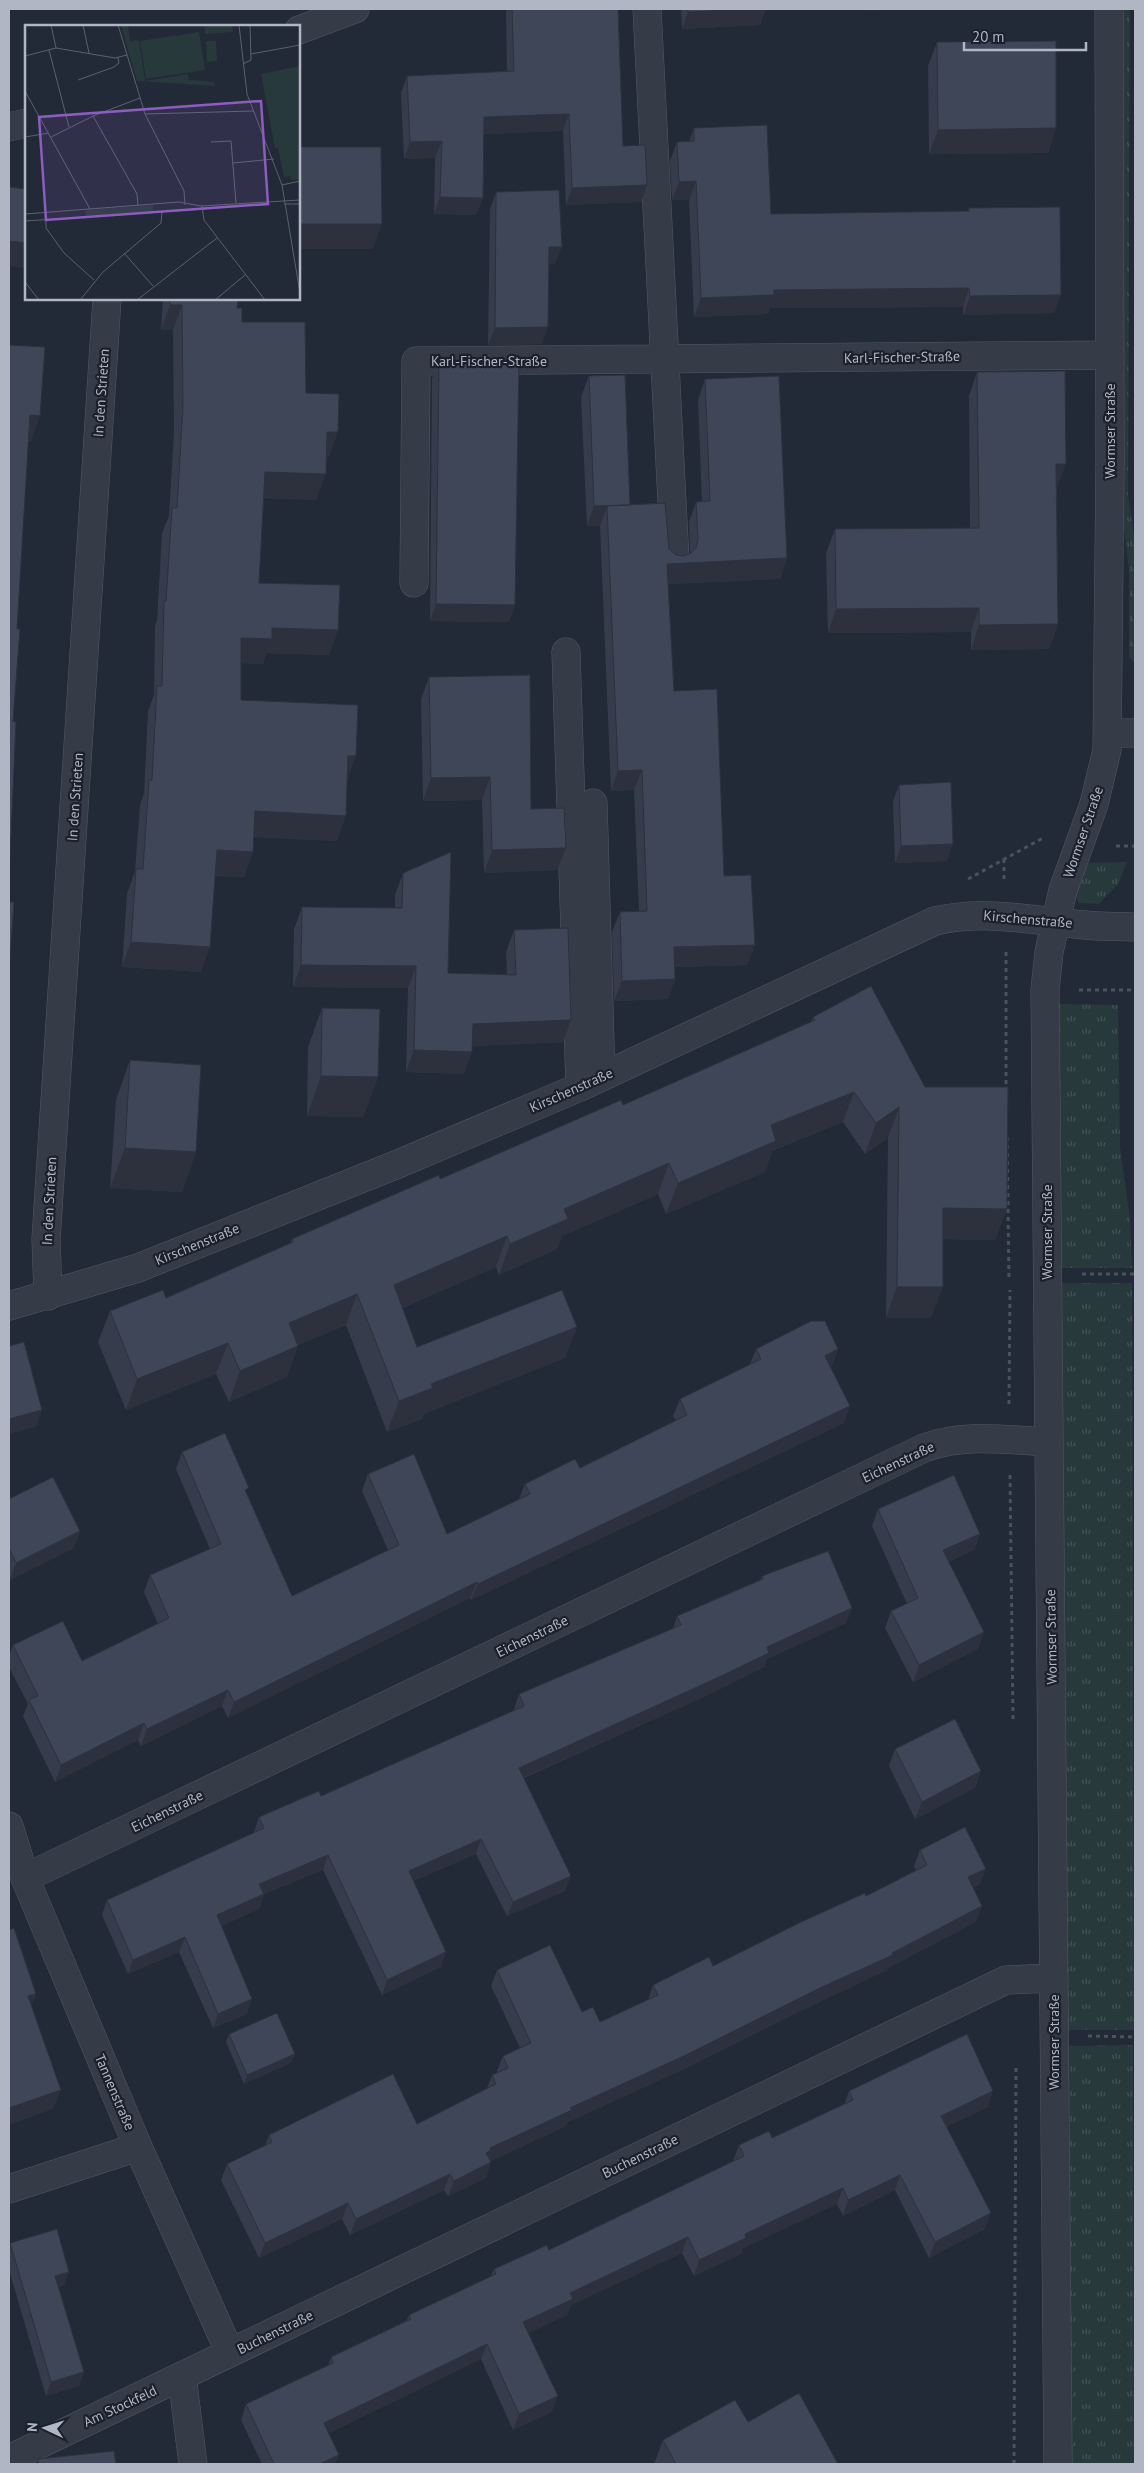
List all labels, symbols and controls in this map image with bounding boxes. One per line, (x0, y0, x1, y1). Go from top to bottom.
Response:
scale bar (964, 20, 1086, 52)
inset map (25, 25, 300, 300)
text: 20 m (972, 27, 1005, 46)
street label: Karl-Fischer-Straße (844, 347, 960, 367)
street label: In den Strieten (89, 348, 113, 438)
street label: Karl-Fischer-Straße (431, 352, 547, 370)
street label: Wormser Straße (1101, 383, 1119, 479)
street label: In den Strieten (63, 752, 87, 842)
street label: Wormser Straße (1059, 784, 1107, 880)
street label: Kirschenstraße (983, 906, 1073, 932)
street label: Kirschenstraße (526, 1064, 616, 1116)
street label: In den Strieten (38, 1156, 60, 1246)
street label: Wormser Straße (1038, 1184, 1056, 1280)
street label: Kirschenstraße (152, 1219, 242, 1269)
street label: Eichenstraße (859, 1437, 937, 1487)
street label: Wormser Straße (1041, 1589, 1061, 1685)
street label: Eichenstraße (493, 1611, 571, 1661)
street label: Eichenstraße (128, 1786, 206, 1836)
street label: Wormser Straße (1045, 1994, 1063, 2090)
street label: Tannenstraße (91, 2051, 139, 2133)
street label: Buchenstraße (599, 2130, 681, 2182)
street label: Buchenstraße (234, 2306, 316, 2358)
street label: Am Stockfeld (80, 2381, 160, 2431)
north arrow (20, 2403, 70, 2453)
text: N (23, 2422, 41, 2432)

